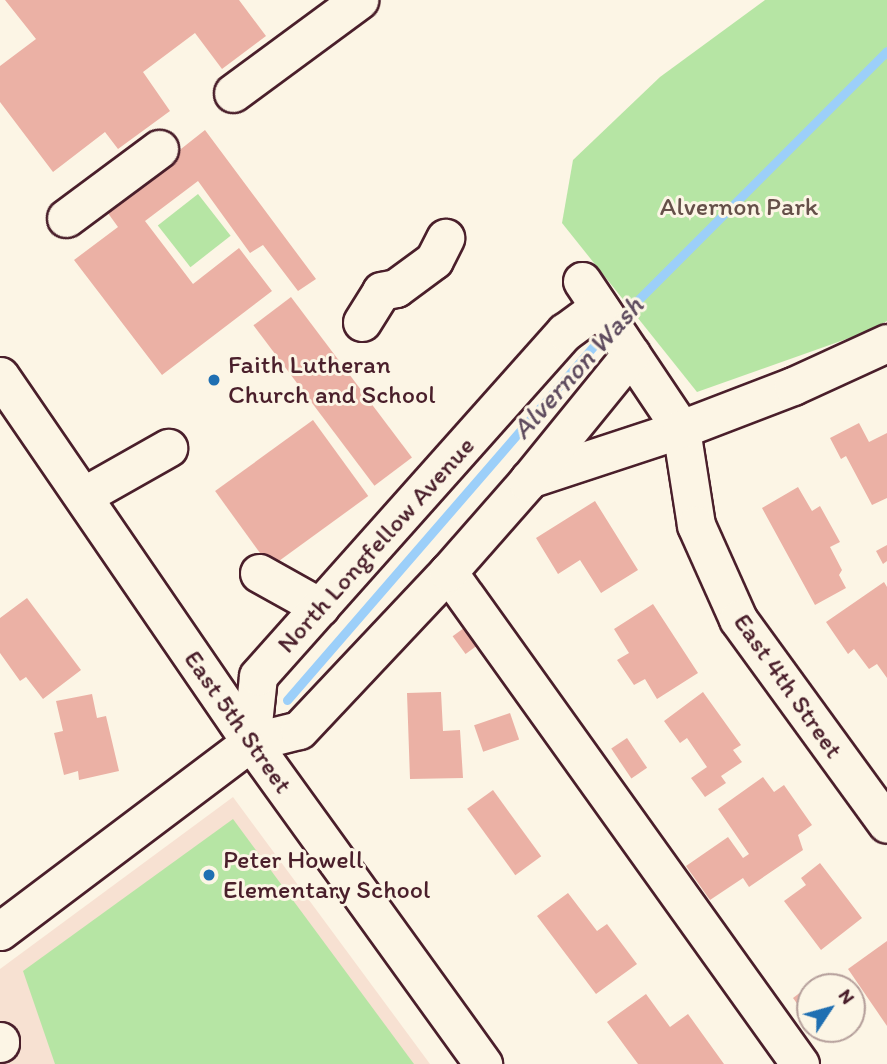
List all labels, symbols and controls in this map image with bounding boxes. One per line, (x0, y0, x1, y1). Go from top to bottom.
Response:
park label: Alvernon Park (660, 191, 818, 223)
water label: Alvernon Wash (505, 289, 649, 445)
place label: Faith Lutheran Church and School (228, 349, 437, 410)
marker: Faith Lutheran Church and School (206, 372, 222, 388)
street label: North Longfellow Avenue (271, 431, 481, 659)
street label: East 4th Street (727, 608, 849, 764)
street label: East 5th Street (178, 645, 298, 799)
place label: Peter Howell Elementary School (223, 844, 430, 906)
marker: Peter Howell Elementary School (201, 867, 217, 883)
north arrow (796, 973, 866, 1043)
text: N (834, 985, 860, 1008)

